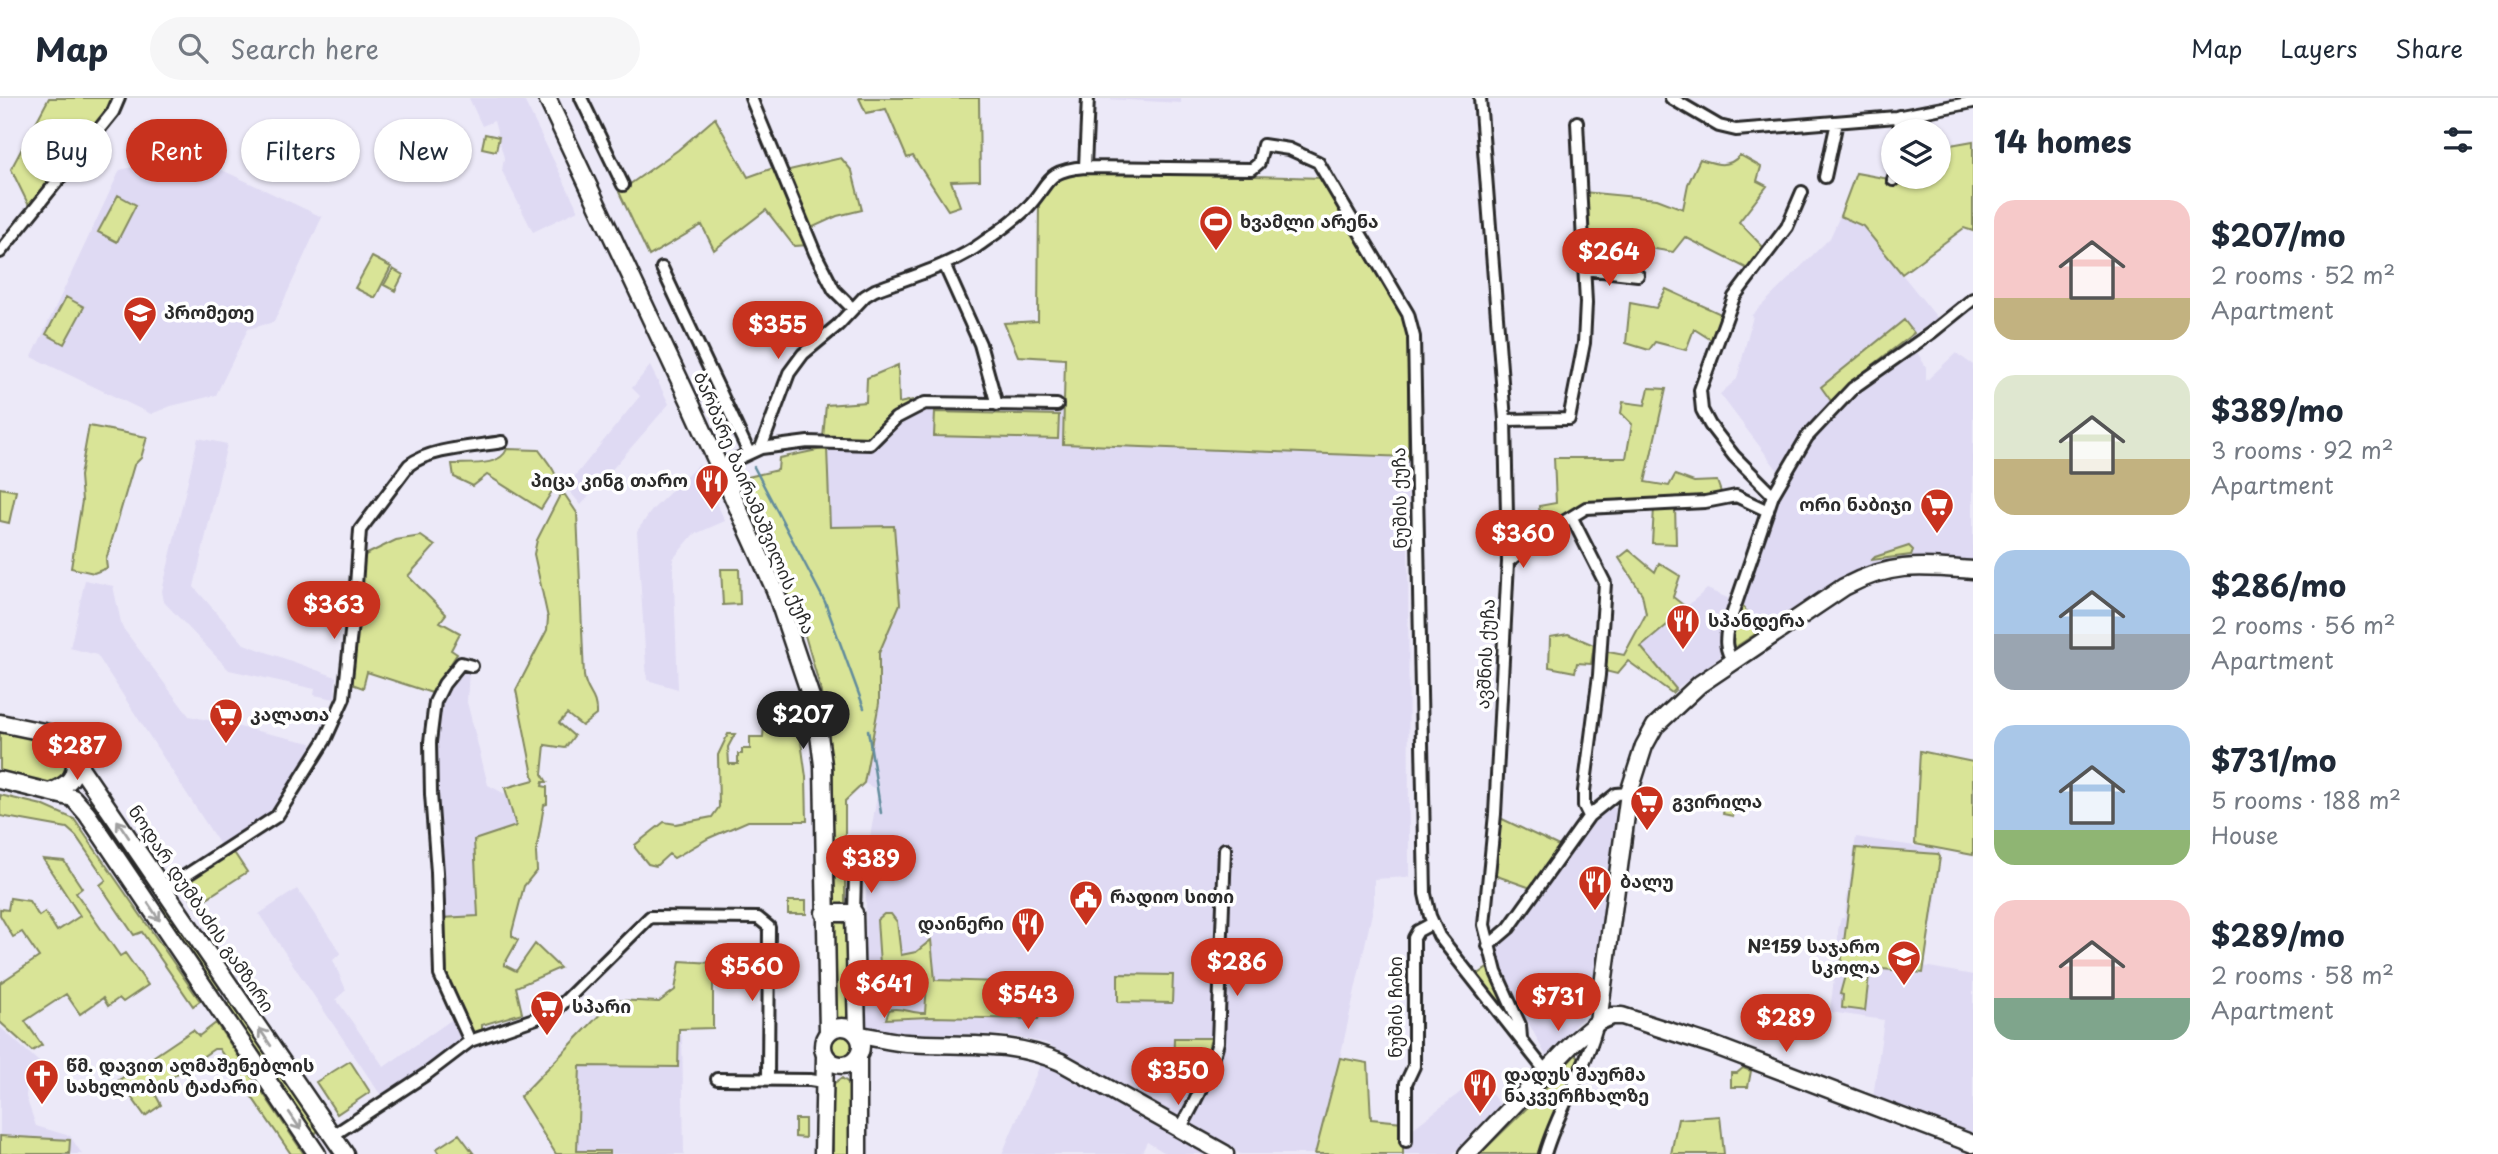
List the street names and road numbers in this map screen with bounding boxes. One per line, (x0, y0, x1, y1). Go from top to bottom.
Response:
street label: ბარბარე ბაირამაშვილის ქუჩა (688, 367, 823, 638)
street label: ნუშის ქუჩა (1384, 447, 1413, 549)
street label: ავშნის ქუჩა (1468, 598, 1501, 710)
street label: ნოდარ დუმბაძის გამზირი (123, 799, 282, 1017)
street label: ნუშის ჩიხი (1381, 956, 1408, 1058)

